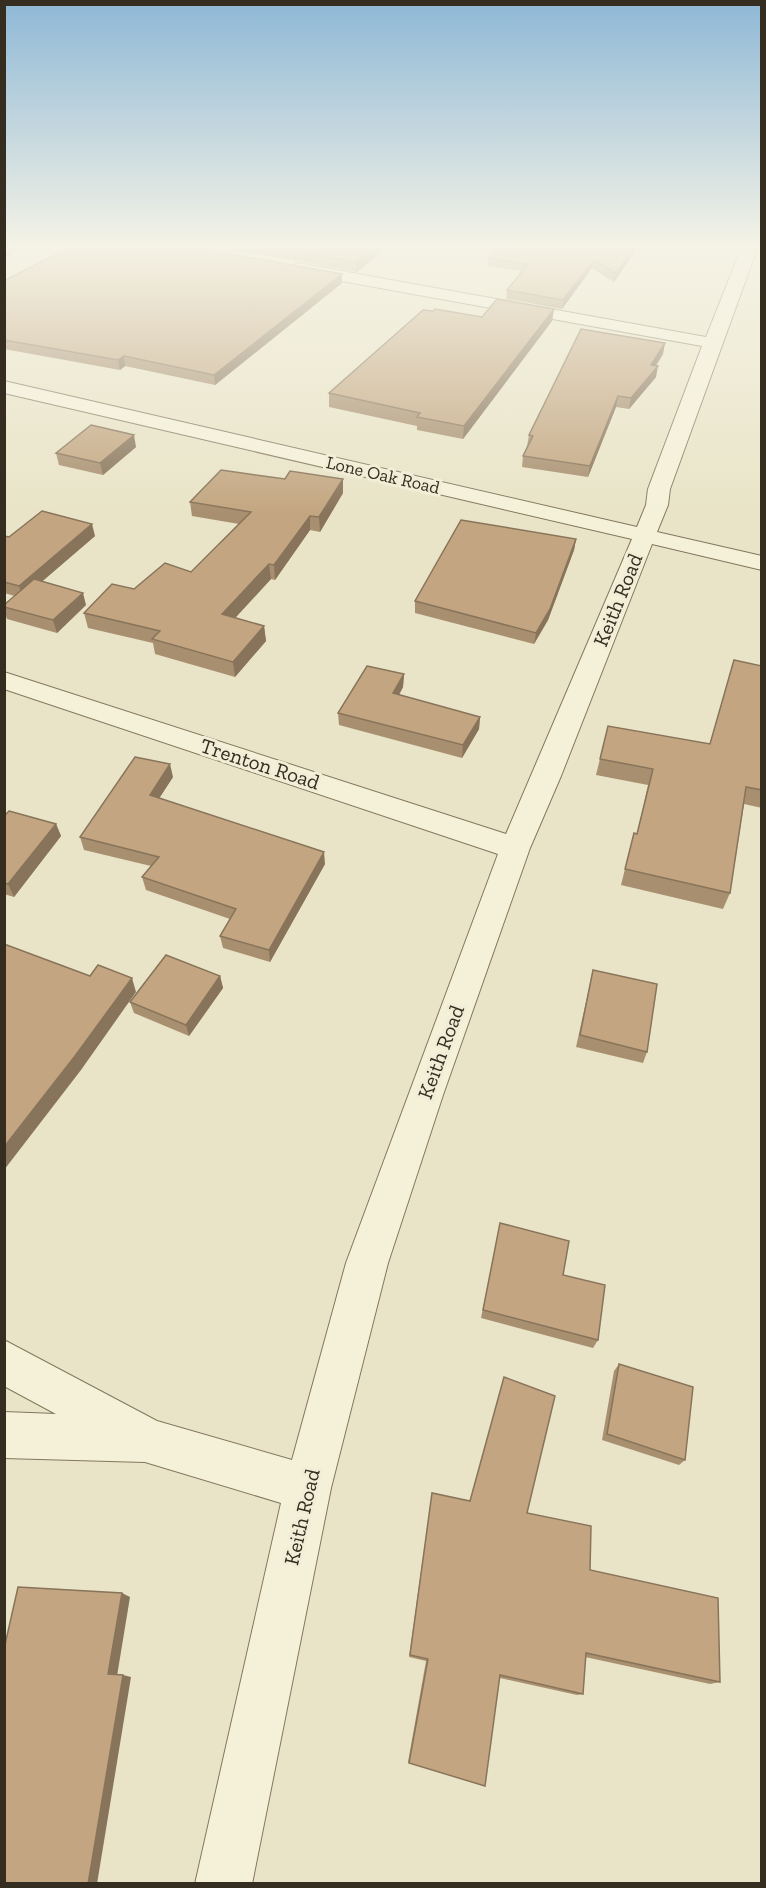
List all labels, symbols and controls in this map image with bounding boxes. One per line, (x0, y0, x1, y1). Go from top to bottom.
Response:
street label: Lone Oak Road (324, 451, 442, 499)
street label: Keith Road (588, 549, 648, 650)
street label: Trenton Road (197, 732, 323, 795)
street label: Keith Road (412, 1001, 469, 1102)
street label: Keith Road (278, 1466, 325, 1567)

